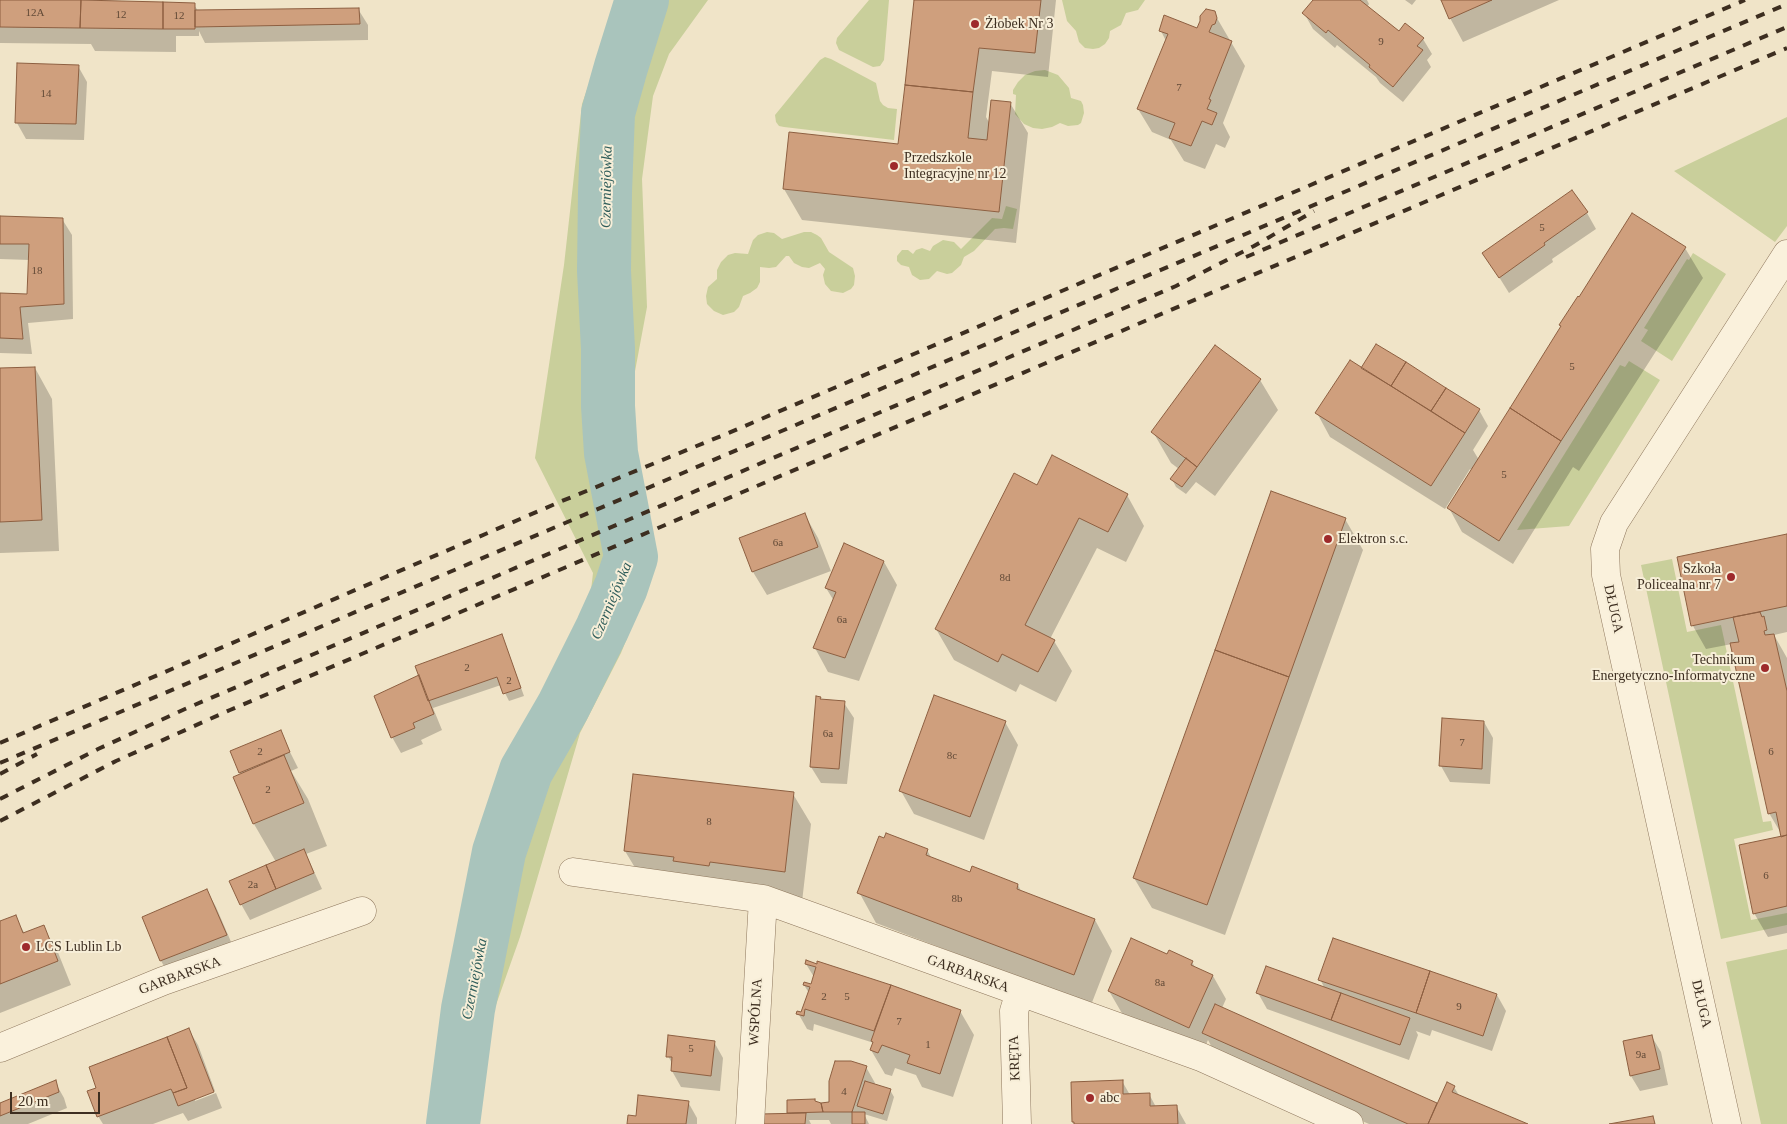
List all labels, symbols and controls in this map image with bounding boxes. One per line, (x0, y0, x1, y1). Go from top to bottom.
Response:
house number: 12A (26, 6, 44, 20)
house number: 12 (115, 8, 126, 22)
house number: 12 (173, 9, 184, 23)
place label: Żłobek Nr 3 (985, 16, 1053, 32)
marker: Żłobek Nr 3 (969, 18, 981, 30)
house number: 9 (1378, 35, 1384, 49)
house number: 7 (1176, 81, 1182, 95)
house number: 14 (40, 87, 51, 101)
water label: Czerniejówka (597, 146, 617, 228)
place label: Przedszkole Integracyjne nr 12 (904, 150, 1007, 182)
marker: Przedszkole Integracyjne nr 12 (888, 160, 900, 172)
house number: 5 (1539, 221, 1545, 235)
house number: 18 (32, 264, 42, 278)
house number: 5 (1569, 360, 1575, 374)
house number: 5 (1501, 468, 1507, 482)
place label: Elektron s.c. (1338, 531, 1408, 547)
marker: Elektron s.c. (1322, 533, 1334, 545)
house number: 6a (773, 536, 783, 550)
water label: Czerniejówka (588, 560, 636, 642)
place label: Szkoła Policealna nr 7 (1637, 561, 1721, 594)
house number: 8d (1000, 571, 1010, 585)
marker: Szkoła Policealna nr 7 (1725, 571, 1737, 583)
street label: DŁUGA (1600, 583, 1626, 635)
house number: 6a (837, 613, 847, 627)
place label: Technikum Energetyczno-Informatyczne (1592, 652, 1755, 684)
house number: 2 (464, 661, 470, 675)
marker: Technikum Energetyczno-Informatyczne (1759, 662, 1771, 674)
house number: 2 (506, 674, 512, 688)
house number: 6a (823, 727, 833, 741)
house number: 7 (1459, 736, 1465, 750)
house number: 2 (257, 745, 263, 759)
house number: 6 (1768, 745, 1774, 759)
house number: 8c (947, 749, 957, 763)
house number: 2 (265, 783, 271, 797)
house number: 8 (706, 815, 712, 829)
house number: 6 (1763, 869, 1769, 883)
house number: 2a (248, 878, 258, 892)
house number: 8b (952, 892, 962, 906)
water label: Czerniejówka (458, 937, 492, 1021)
place label: LCS Lublin Lb (36, 939, 122, 955)
marker: LCS Lublin Lb (20, 941, 32, 953)
street label: GARBARSKA (925, 951, 1011, 997)
street label: GARBARSKA (137, 953, 223, 999)
house number: 8a (1155, 976, 1165, 990)
street label: WSPÓLNA (746, 978, 766, 1046)
street label: DŁUGA (1687, 978, 1715, 1030)
house number: 2 (821, 990, 827, 1004)
house number: 5 (844, 990, 850, 1004)
house number: 9 (1456, 1000, 1462, 1014)
house number: 7 (896, 1015, 902, 1029)
street label: KRĘTA (1006, 1035, 1024, 1081)
house number: 1 (925, 1038, 931, 1052)
house number: 5 (688, 1042, 694, 1056)
house number: 9a (1636, 1048, 1646, 1062)
scale bar (12, 1082, 102, 1114)
house number: 4 (841, 1085, 847, 1099)
place label: abc (1100, 1090, 1119, 1106)
marker: abc (1084, 1092, 1096, 1104)
text: 20 m (18, 1093, 48, 1109)

